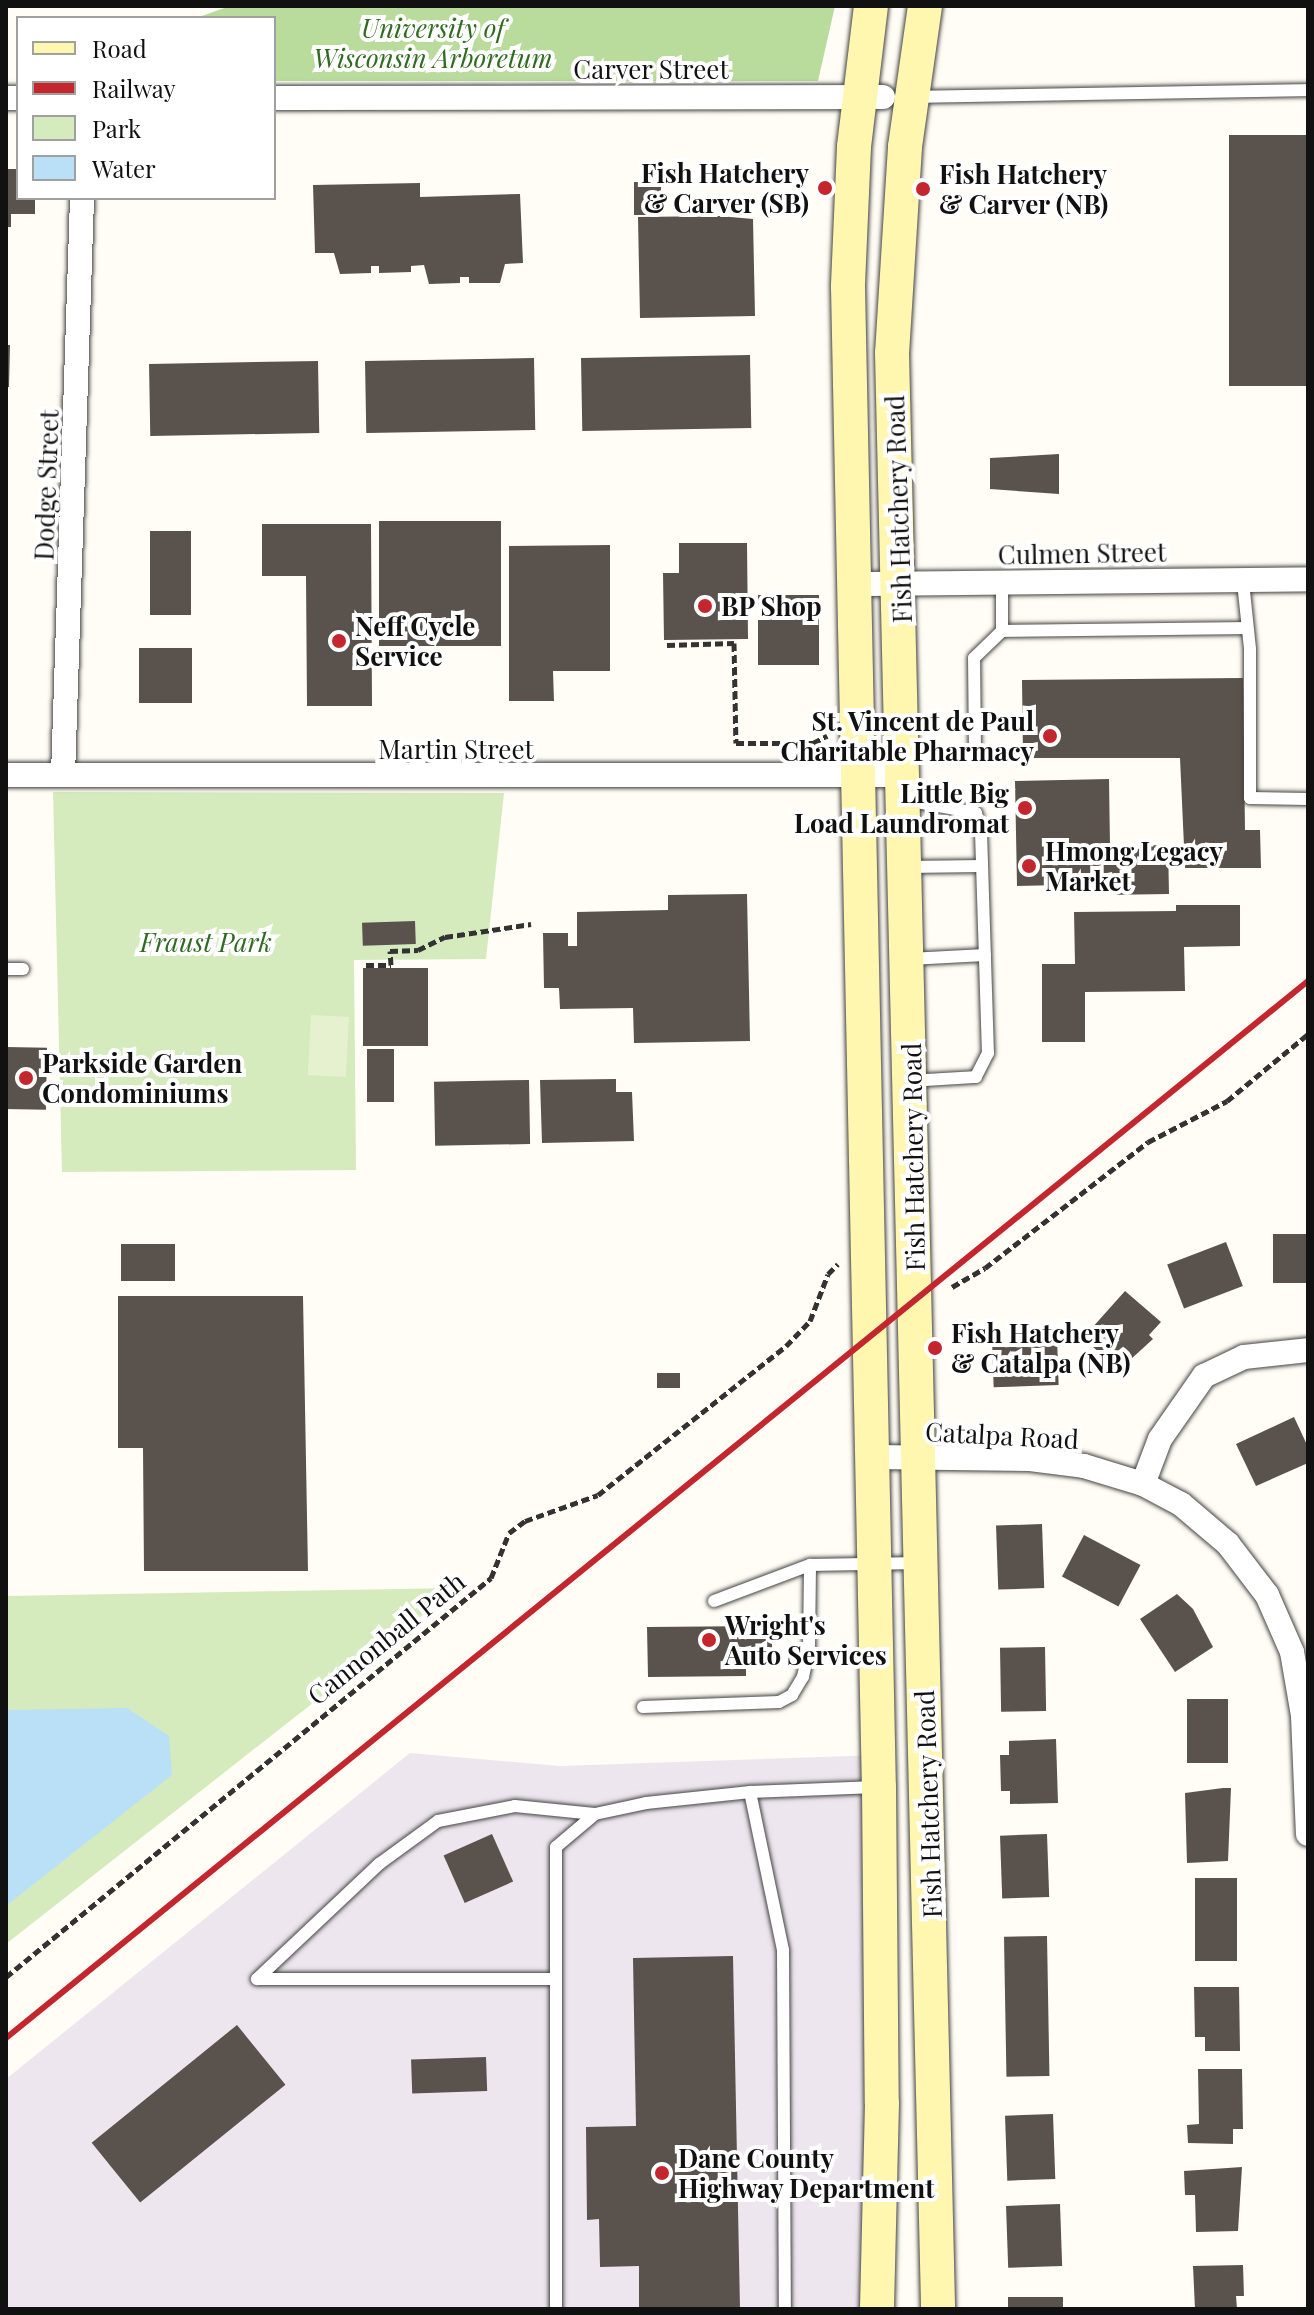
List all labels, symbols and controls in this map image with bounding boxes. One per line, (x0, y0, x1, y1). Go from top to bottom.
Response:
park label: University of Wisconsin Arboretum (313, 12, 553, 74)
legend (16, 16, 276, 200)
text: Road (92, 32, 147, 64)
street label: Carver Street (573, 53, 729, 85)
text: Railway (92, 72, 176, 104)
text: Park (92, 112, 141, 144)
text: Water (92, 152, 156, 184)
place label: Fish Hatchery & Carver (SB) (641, 157, 809, 218)
place label: Fish Hatchery & Carver (NB) (939, 158, 1109, 220)
marker: Fish Hatchery & Carver (SB) (816, 179, 834, 197)
marker: Fish Hatchery & Carver (NB) (914, 180, 932, 198)
street label: Fish Hatchery Road (878, 394, 918, 624)
street label: Dodge Street (28, 409, 64, 561)
street label: Culmen Street (998, 536, 1166, 570)
place label: BP Shop (721, 590, 822, 622)
marker: BP Shop (696, 597, 714, 615)
place label: Neff Cycle Service (355, 610, 475, 672)
marker: Neff Cycle Service (330, 632, 348, 650)
place label: St. Vincent de Paul Charitable Pharmacy (780, 705, 1034, 766)
marker: St. Vincent de Paul Charitable Pharmacy (1041, 727, 1059, 745)
street label: Martin Street (378, 733, 534, 765)
place label: Little Big Load Laundromat (794, 777, 1009, 838)
marker: Little Big Load Laundromat (1016, 799, 1034, 817)
place label: Hmong Legacy Market (1045, 835, 1223, 896)
marker: Hmong Legacy Market (1020, 857, 1038, 875)
park label: Fraust Park (140, 926, 272, 958)
street label: Fish Hatchery Road (895, 1042, 931, 1272)
place label: Parkside Garden Condominiums (42, 1047, 242, 1108)
marker: Parkside Garden Condominiums (17, 1069, 35, 1087)
place label: Fish Hatchery & Catalpa (NB) (951, 1317, 1131, 1378)
marker: Fish Hatchery & Catalpa (NB) (926, 1339, 944, 1357)
street label: Catalpa Road (924, 1415, 1080, 1455)
street label: Cannonball Path (301, 1565, 471, 1711)
place label: Wright's Auto Services (725, 1609, 887, 1670)
marker: Wright's Auto Services (700, 1631, 718, 1649)
street label: Fish Hatchery Road (908, 1689, 948, 1919)
place label: Dane County Highway Department (678, 2142, 935, 2204)
marker: Dane County Highway Department (653, 2164, 671, 2182)

